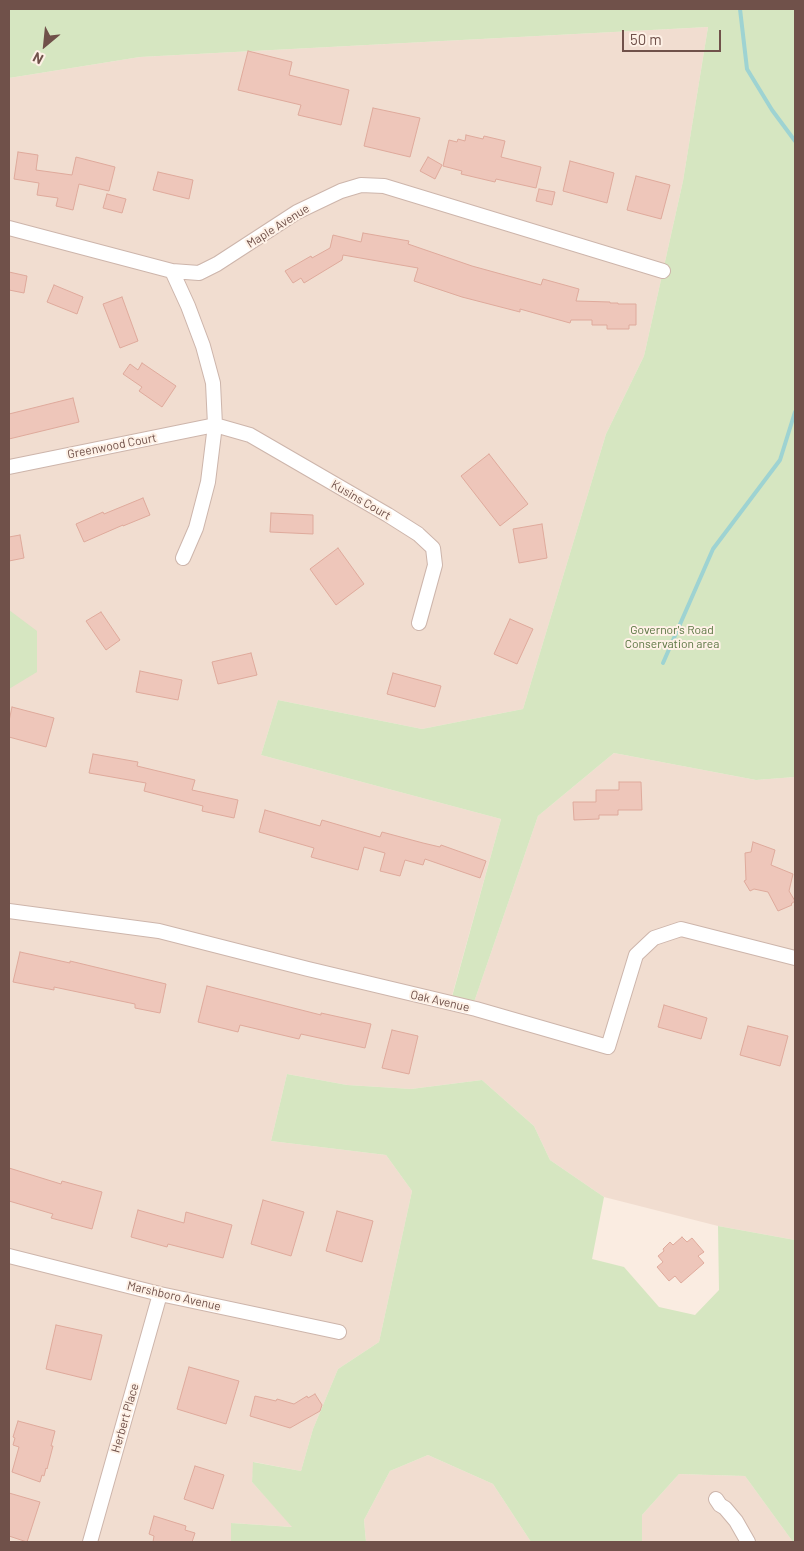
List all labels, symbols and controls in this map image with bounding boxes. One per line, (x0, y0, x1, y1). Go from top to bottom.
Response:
north arrow (20, 20, 70, 70)
scale bar (624, 20, 723, 52)
text: 50 m (630, 30, 662, 48)
text: N (30, 49, 46, 68)
street label: Maple Avenue (244, 201, 312, 251)
street label: Greenwood Court (66, 430, 158, 462)
street label: Kusins Court (329, 477, 393, 523)
park label: Governor's Road Conservation area (625, 623, 719, 651)
street label: Oak Avenue (409, 987, 471, 1015)
street label: Marshboro Avenue (126, 1278, 222, 1314)
street label: Herbert Place (108, 1382, 142, 1454)

